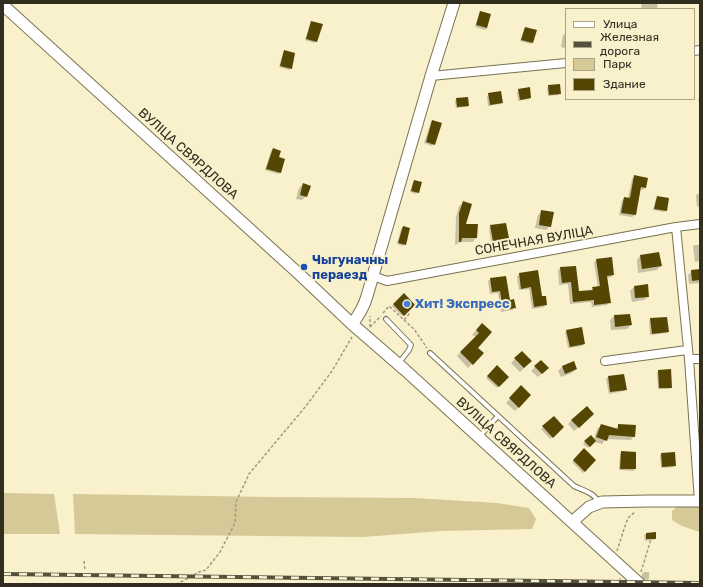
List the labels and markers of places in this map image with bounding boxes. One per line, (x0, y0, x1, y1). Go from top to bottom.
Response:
place label: Чыгуначны пераезд (312, 252, 388, 283)
marker: Чыгуначны пераезд (299, 262, 309, 272)
place label: Хит! Экспресс (415, 296, 510, 312)
marker: Хит! Экспресс (402, 299, 412, 309)

